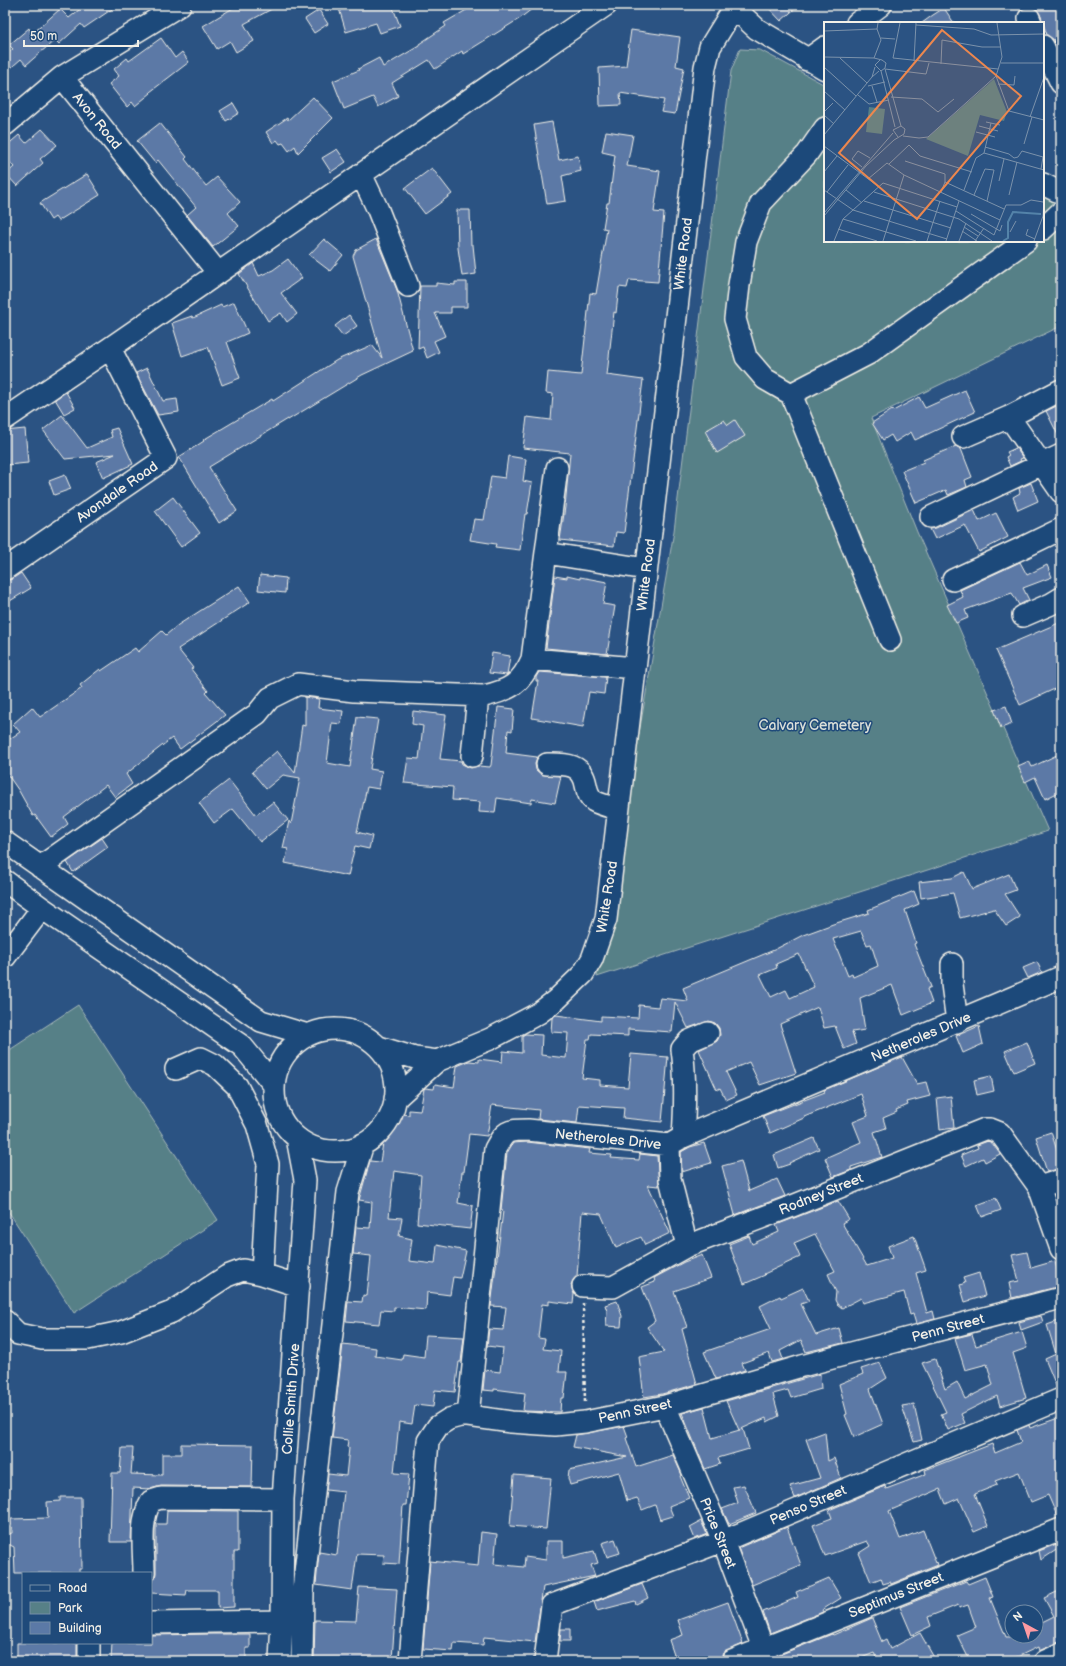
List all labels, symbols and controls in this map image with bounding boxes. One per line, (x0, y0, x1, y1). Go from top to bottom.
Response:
scale bar (24, 22, 138, 48)
inset map (824, 22, 1044, 242)
text: 50 m (30, 29, 57, 44)
street label: Avon Road (69, 89, 125, 153)
street label: White Road (670, 217, 696, 291)
street label: Avondale Road (73, 458, 161, 526)
street label: White Road (633, 538, 659, 612)
park label: Calvary Cemetery (759, 717, 872, 734)
street label: White Road (593, 860, 621, 934)
street label: Netheroles Drive (868, 1008, 974, 1066)
street label: Netheroles Drive (554, 1125, 662, 1153)
street label: Rodney Street (776, 1169, 866, 1219)
street label: Penn Street (910, 1310, 987, 1346)
street label: Collie Smith Drive (279, 1343, 303, 1455)
street label: Penn Street (597, 1395, 674, 1427)
street label: Penso Street (767, 1481, 849, 1529)
street label: Price Street (696, 1495, 740, 1572)
street label: Septimus Street (846, 1568, 946, 1622)
legend (22, 1572, 152, 1644)
text: Road (58, 1581, 87, 1596)
text: Park (58, 1601, 82, 1616)
north arrow (1004, 1604, 1044, 1644)
text: N (1011, 1609, 1025, 1624)
text: Building (58, 1621, 102, 1636)

